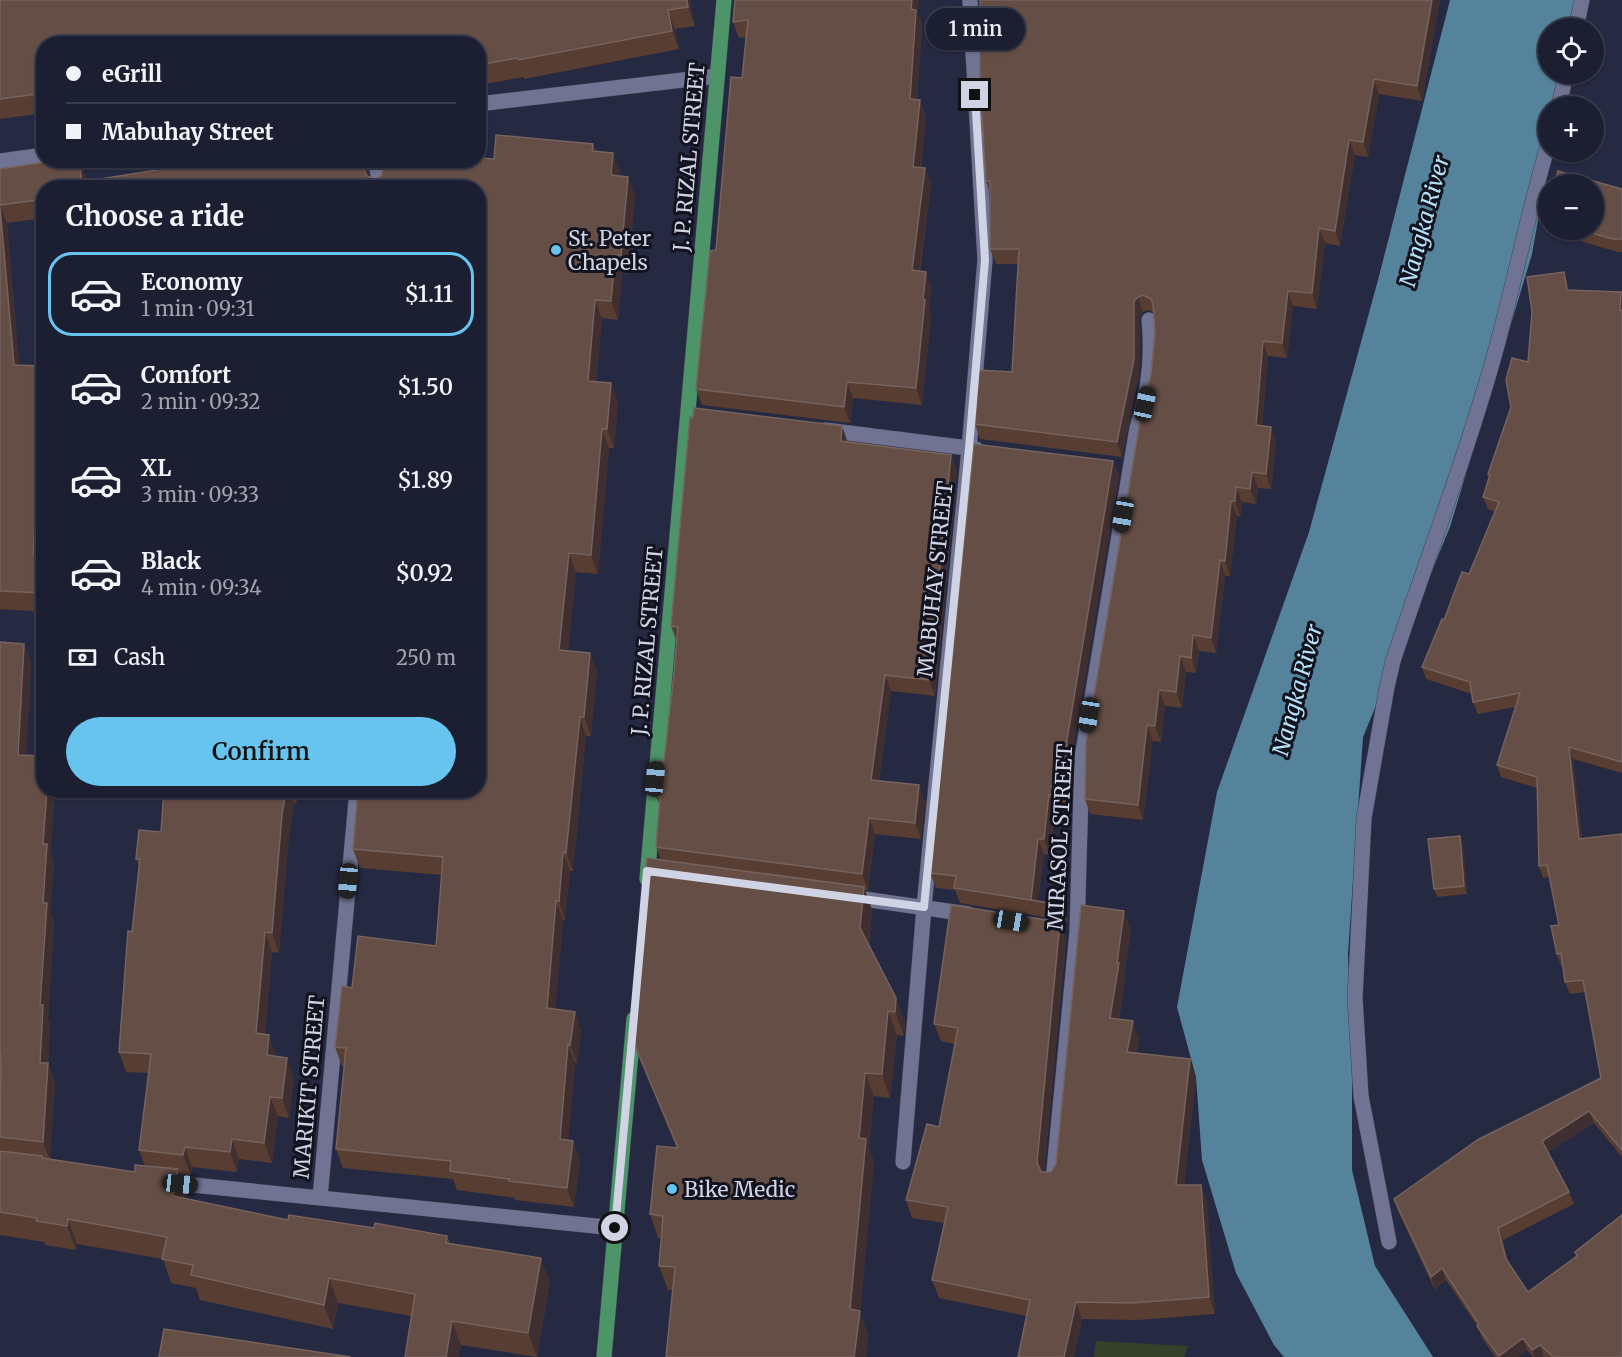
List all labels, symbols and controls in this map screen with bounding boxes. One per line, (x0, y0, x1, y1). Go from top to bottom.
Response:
callout: 1 min (926, 8, 1024, 50)
text: 1 min (949, 16, 1002, 41)
map controls (1538, 18, 1604, 240)
button: locate (1538, 18, 1604, 84)
text: eGrill (102, 60, 162, 88)
street label: J. P. RIZAL STREET (667, 61, 711, 254)
route end (961, 81, 988, 108)
button: + (1538, 96, 1604, 162)
text: Mabuhay Street (102, 118, 274, 146)
water label: Nangka River (1393, 151, 1455, 290)
button: − (1538, 174, 1604, 240)
text: Choose a ride (66, 199, 244, 233)
place label: St. Peter Chapels (568, 225, 651, 276)
marker: St. Peter Chapels (549, 243, 563, 257)
icon: car (69, 267, 123, 321)
text: Economy (141, 268, 242, 296)
text: $1.11 (404, 280, 453, 308)
text: 1 min · 09:31 (141, 296, 255, 321)
icon: car (69, 360, 123, 414)
text: Comfort (141, 361, 231, 389)
text: $1.50 (397, 373, 453, 401)
car (1132, 385, 1158, 423)
text: 2 min · 09:32 (141, 389, 260, 414)
icon: car (69, 453, 123, 507)
text: XL (141, 454, 171, 482)
text: $1.89 (397, 466, 453, 494)
street label: MABUHAY STREET (911, 479, 959, 679)
text: 3 min · 09:33 (141, 482, 259, 507)
car (1111, 496, 1135, 534)
street label: J. P. RIZAL STREET (625, 545, 669, 738)
icon: car (69, 546, 123, 600)
text: Black (141, 547, 201, 575)
text: $0.92 (396, 559, 453, 587)
text: 4 min · 09:34 (141, 575, 262, 600)
water label: Nangka River (1266, 620, 1328, 759)
icon: cash (66, 641, 99, 674)
text: Cash (114, 643, 165, 671)
text: 250 m (396, 645, 456, 670)
car (1077, 696, 1101, 734)
button: Confirm (66, 717, 456, 786)
street label: MIRASOL STREET (1042, 743, 1078, 931)
car (644, 760, 666, 798)
car (337, 862, 359, 900)
car (992, 909, 1030, 933)
street label: MARIKIT STREET (288, 994, 330, 1180)
car (161, 1173, 199, 1195)
place label: Bike Medic (684, 1176, 795, 1203)
marker: Bike Medic (665, 1182, 679, 1196)
route start (601, 1214, 628, 1241)

